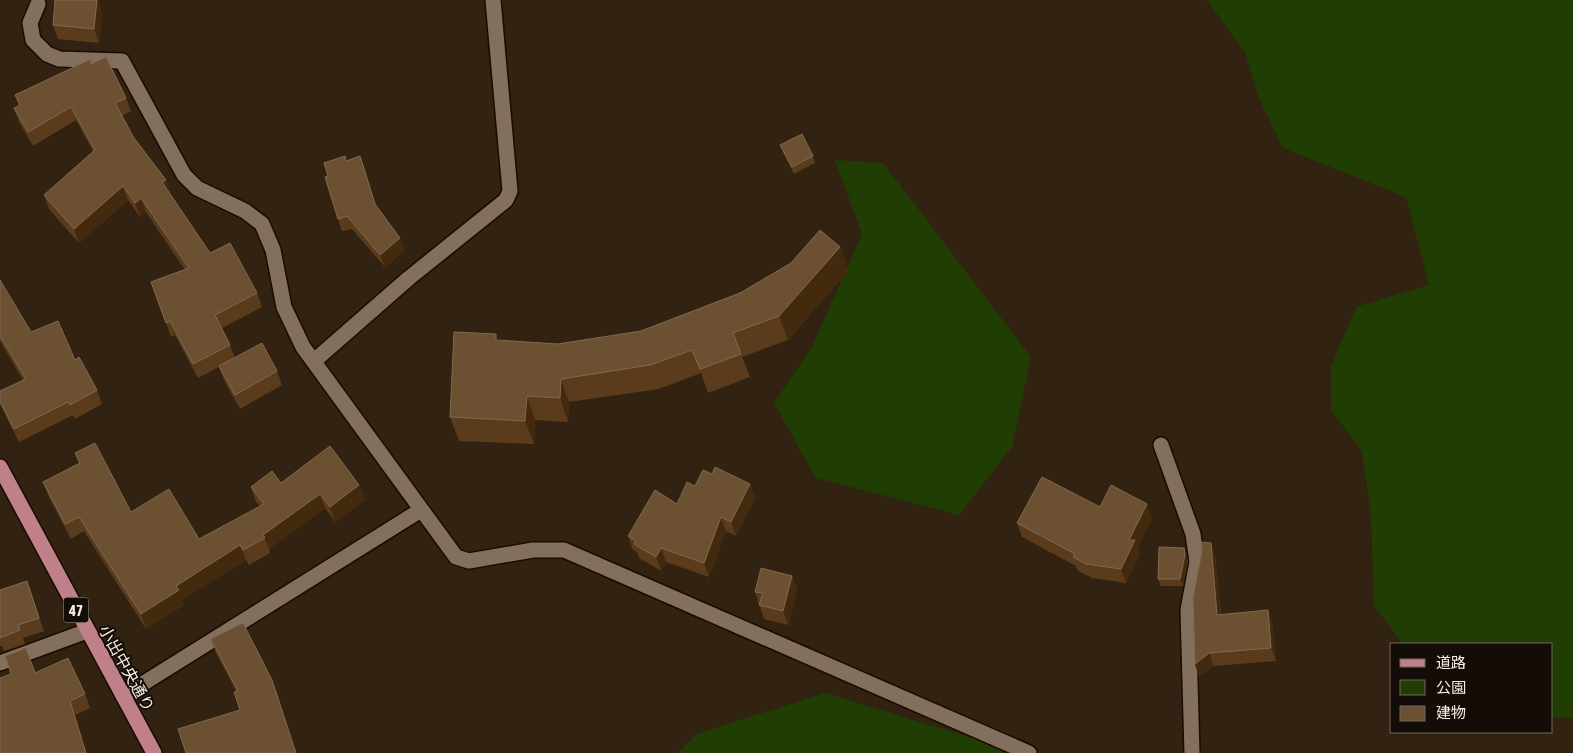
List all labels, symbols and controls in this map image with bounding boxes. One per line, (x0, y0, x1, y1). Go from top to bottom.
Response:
road number: 47 (64, 598, 88, 622)
street label: 小出中央通り (96, 622, 158, 714)
legend (1390, 643, 1553, 733)
text: 道路 (1436, 654, 1466, 671)
text: 公園 (1436, 679, 1466, 696)
text: 建物 (1436, 704, 1466, 721)

